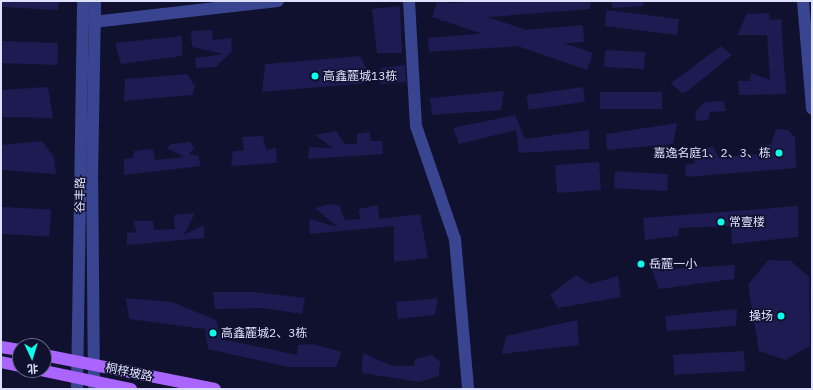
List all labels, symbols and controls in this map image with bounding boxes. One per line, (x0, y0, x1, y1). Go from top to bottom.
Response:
place label: 高鑫麓城13栋 (323, 69, 397, 83)
marker: 高鑫麓城13栋 (310, 71, 320, 81)
place label: 嘉逸名庭1、2、3、栋 (653, 146, 771, 160)
marker: 嘉逸名庭1、2、3、栋 (774, 148, 784, 158)
street label: 谷丰路 (72, 177, 88, 213)
place label: 常壹楼 (729, 215, 765, 229)
marker: 常壹楼 (716, 217, 726, 227)
place label: 岳麓一小 (649, 257, 697, 271)
marker: 岳麓一小 (636, 259, 646, 269)
place label: 操场 (749, 309, 773, 323)
marker: 操场 (776, 311, 786, 321)
place label: 高鑫麓城2、3栋 (221, 326, 307, 340)
marker: 高鑫麓城2、3栋 (208, 328, 218, 338)
north arrow (12, 338, 52, 378)
street label: 桐梓坡路 (104, 360, 154, 384)
text: 北 (27, 362, 39, 376)

